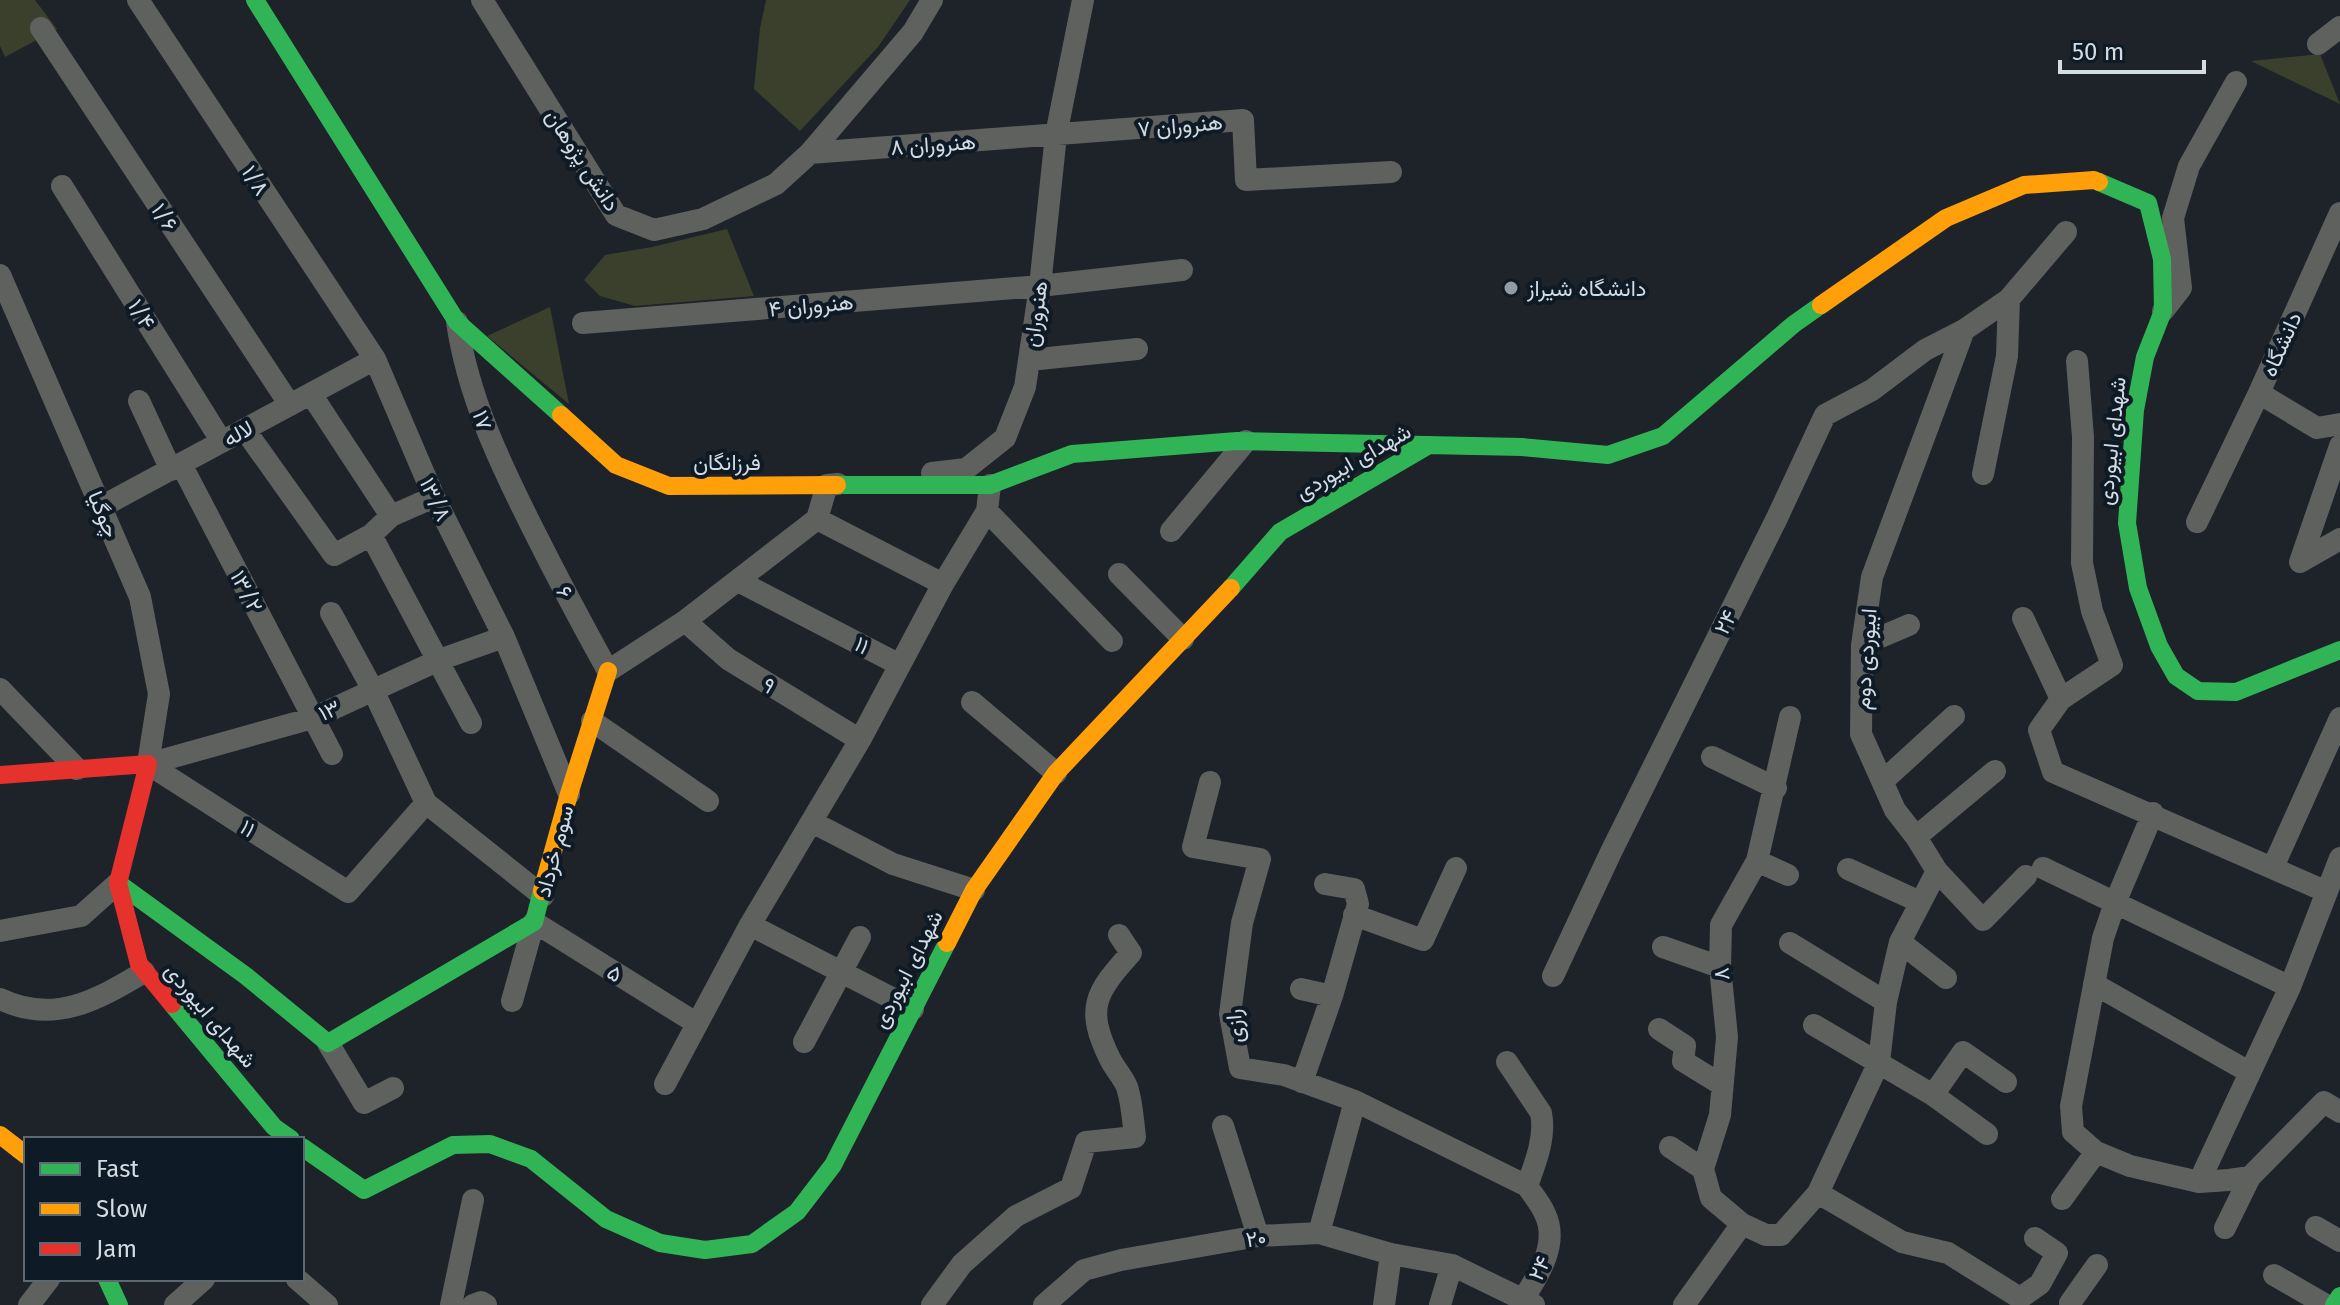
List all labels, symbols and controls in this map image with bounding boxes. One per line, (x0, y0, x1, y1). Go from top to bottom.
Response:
scale bar (2060, 24, 2204, 74)
text: 50 m (2072, 38, 2124, 66)
street label: دانش پژوهان (539, 104, 626, 217)
street label: هنروران ۷ (1136, 108, 1224, 143)
street label: هنروران ۸ (889, 128, 977, 161)
street label: ۱/۸ (236, 160, 275, 201)
street label: ۱/۶ (145, 198, 184, 237)
place label: دانشگاه شیراز (1526, 275, 1646, 302)
street label: هنروران (1017, 279, 1054, 349)
marker: دانشگاه شیراز (1502, 279, 1520, 297)
street label: هنروران ۴ (767, 288, 855, 323)
street label: ۱/۴ (122, 294, 161, 334)
street label: دانشگاه (2255, 308, 2308, 381)
street label: شهدای ابیوردی (2091, 376, 2132, 507)
street label: ۱۷ (467, 407, 498, 434)
street label: لاله (219, 414, 258, 452)
street label: شهدای ابیوردی (1291, 418, 1416, 505)
street label: فرزانگان (693, 449, 761, 476)
street label: ۱۳/۸ (414, 473, 457, 525)
street label: چوگیا (81, 487, 125, 542)
street label: ۱۳/۲ (224, 566, 269, 617)
street label: ۶ (550, 581, 579, 603)
street label: ۲۴ (1708, 605, 1743, 639)
street label: ابیوردی دوم (1848, 607, 1884, 711)
street label: ۱۱ (850, 631, 874, 660)
street label: ۹ (757, 671, 780, 700)
street label: ۱۳ (314, 694, 344, 727)
street label: سوم خرداد (529, 802, 581, 900)
street label: ۱۱ (235, 814, 260, 843)
street label: شهدای ابیوردی (866, 906, 949, 1033)
street label: شهدای ابیوردی (159, 957, 262, 1073)
street label: ۵ (602, 959, 627, 988)
street label: ۸ (1707, 966, 1736, 982)
street label: رازی (1220, 1008, 1249, 1044)
legend (24, 1137, 304, 1281)
text: Fast (96, 1155, 139, 1183)
text: Slow (96, 1195, 147, 1223)
street label: ۲۰ (1244, 1224, 1268, 1253)
text: Jam (96, 1235, 137, 1263)
street label: ۲۴ (1522, 1252, 1557, 1285)

